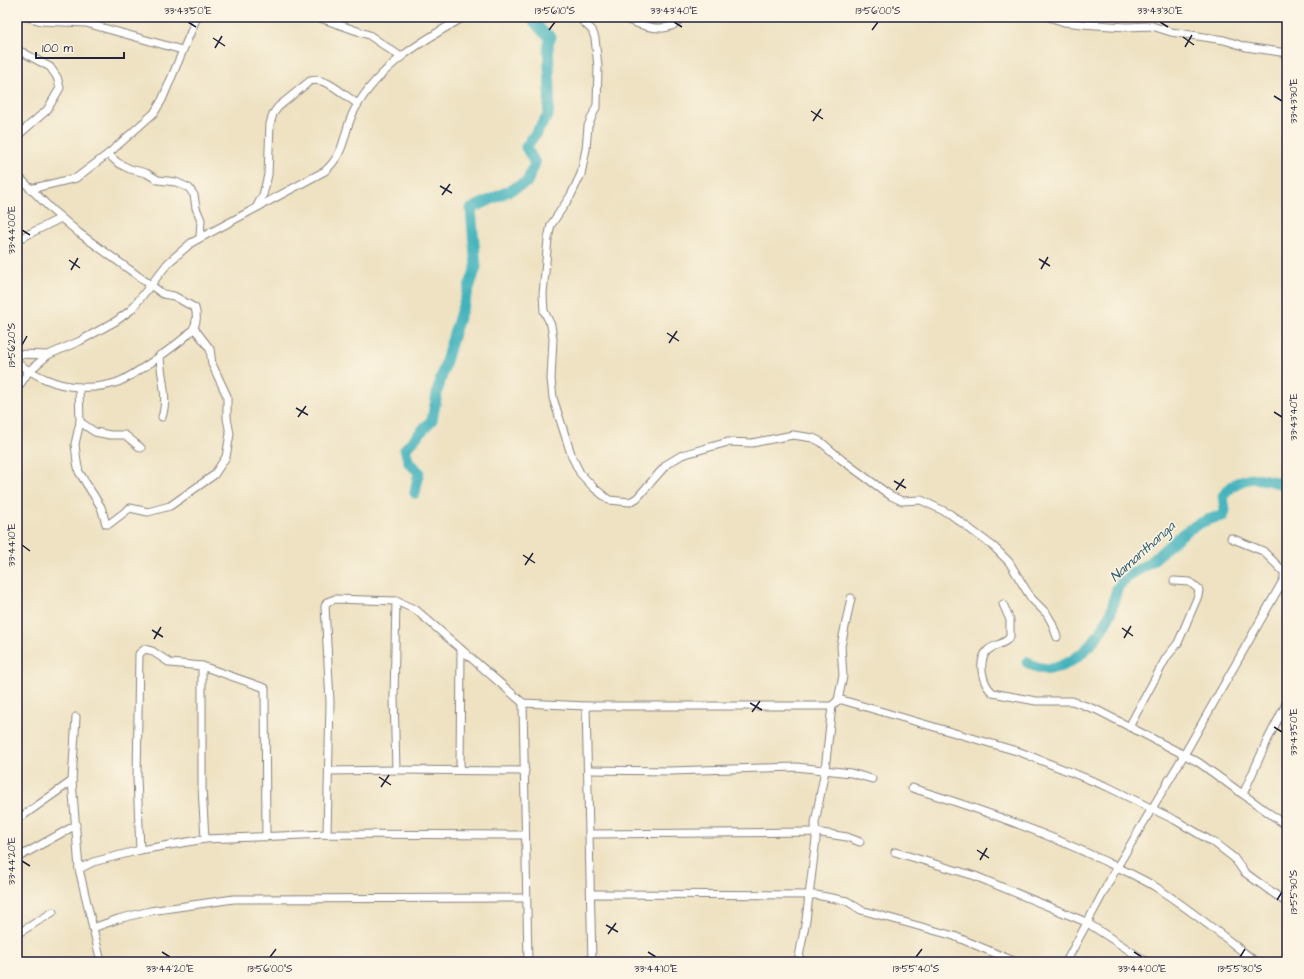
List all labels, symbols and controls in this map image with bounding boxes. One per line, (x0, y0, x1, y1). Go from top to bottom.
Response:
text: 33°43'50"E (164, 4, 212, 18)
text: 13°56'10"S (535, 4, 576, 18)
text: 33°43'40"E (650, 4, 698, 18)
text: 13°56'00"S (856, 4, 901, 18)
text: 33°43'30"E (1137, 4, 1183, 18)
scale bar (36, 34, 124, 60)
text: 100 m (42, 40, 73, 57)
text: 33°43'30"E (1287, 78, 1301, 124)
text: 33°44'00"E (5, 206, 19, 254)
text: 13°56'20"S (5, 322, 19, 367)
text: 33°43'40"E (1287, 393, 1301, 441)
water label: Namanthanga (1106, 516, 1180, 587)
text: 33°44'10"E (5, 523, 19, 567)
text: 33°43'50"E (1287, 708, 1301, 756)
text: 33°44'20"E (5, 837, 19, 885)
text: 13°55'30"S (1287, 869, 1301, 914)
text: 33°44'20"E (146, 962, 194, 976)
text: 13°56'00"S (248, 962, 293, 976)
text: 33°44'10"E (634, 962, 678, 976)
text: 13°55'40"S (893, 962, 940, 976)
text: 33°44'00"E (1118, 962, 1166, 976)
text: 13°55'30"S (1218, 962, 1263, 976)

